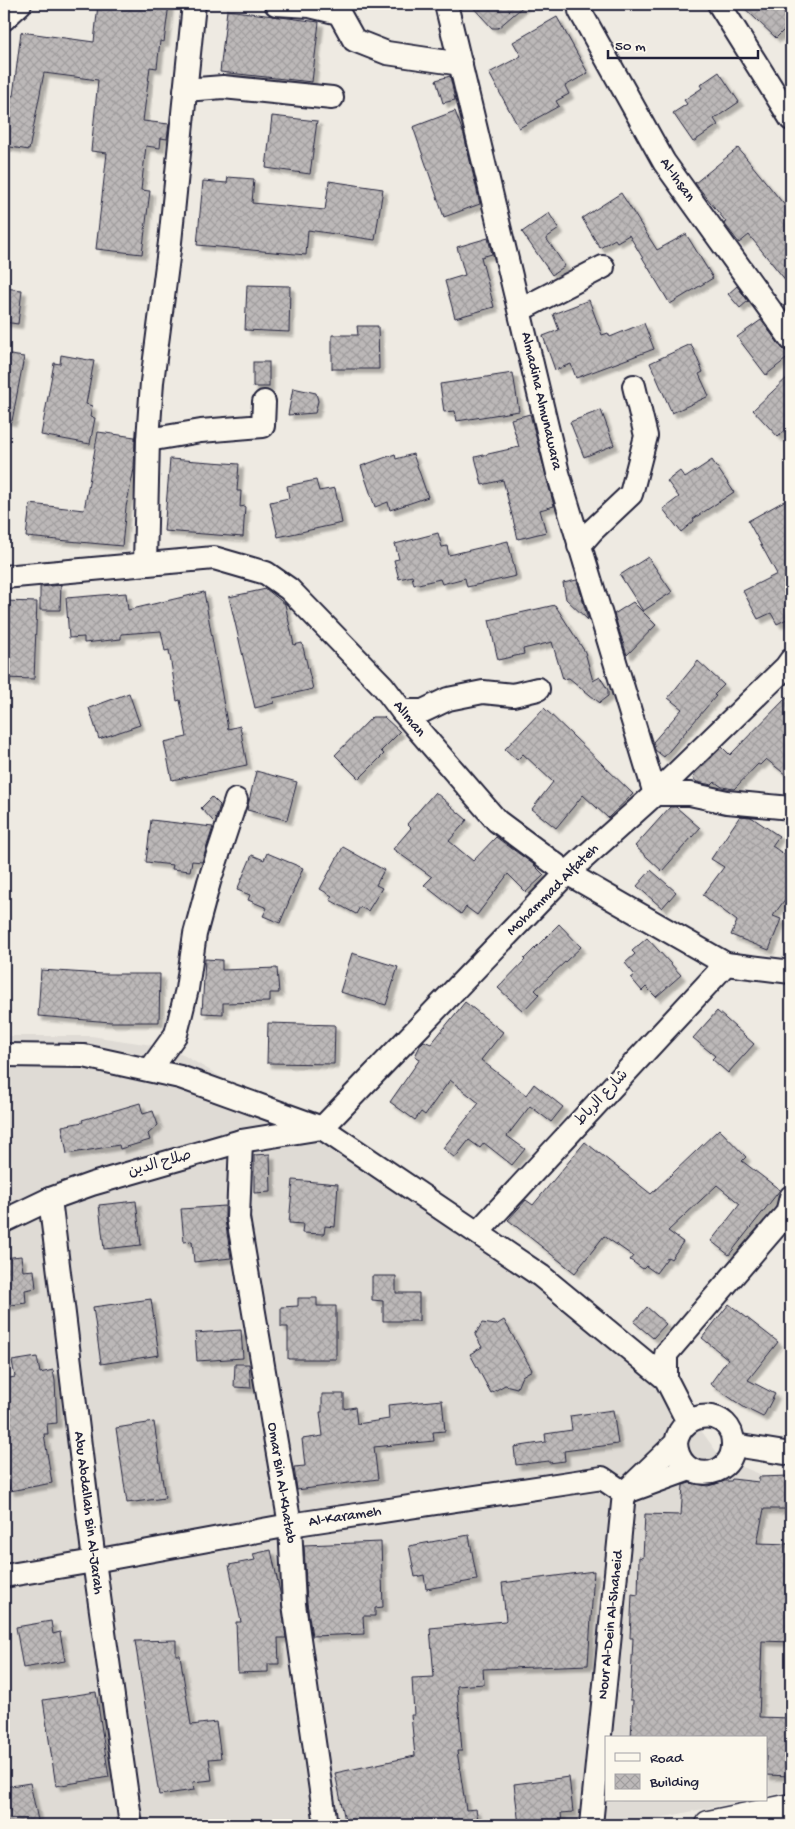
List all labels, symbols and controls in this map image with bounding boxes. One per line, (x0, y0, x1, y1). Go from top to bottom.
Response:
scale bar (608, 28, 758, 60)
text: 50 m (615, 38, 646, 56)
street label: Al-Ihsan (655, 155, 699, 205)
street label: Almadina Almunawara (516, 330, 566, 472)
street label: AlIman (389, 697, 429, 741)
street label: Mohammad Alfateh (503, 840, 603, 940)
street label: شارع الرباط (572, 1066, 632, 1130)
street label: صلاح الدين (126, 1146, 194, 1182)
street label: Omar Bin Al-Khatab (263, 1421, 299, 1545)
street label: Abu Abdallah Bin Al-Jarah (69, 1430, 107, 1596)
street label: Al-Karameh (307, 1502, 383, 1532)
street label: Nour Al-Dein Al-Shaheid (594, 1548, 628, 1700)
legend (605, 1736, 768, 1802)
text: Road (650, 1750, 684, 1768)
text: Building (649, 1774, 699, 1792)

